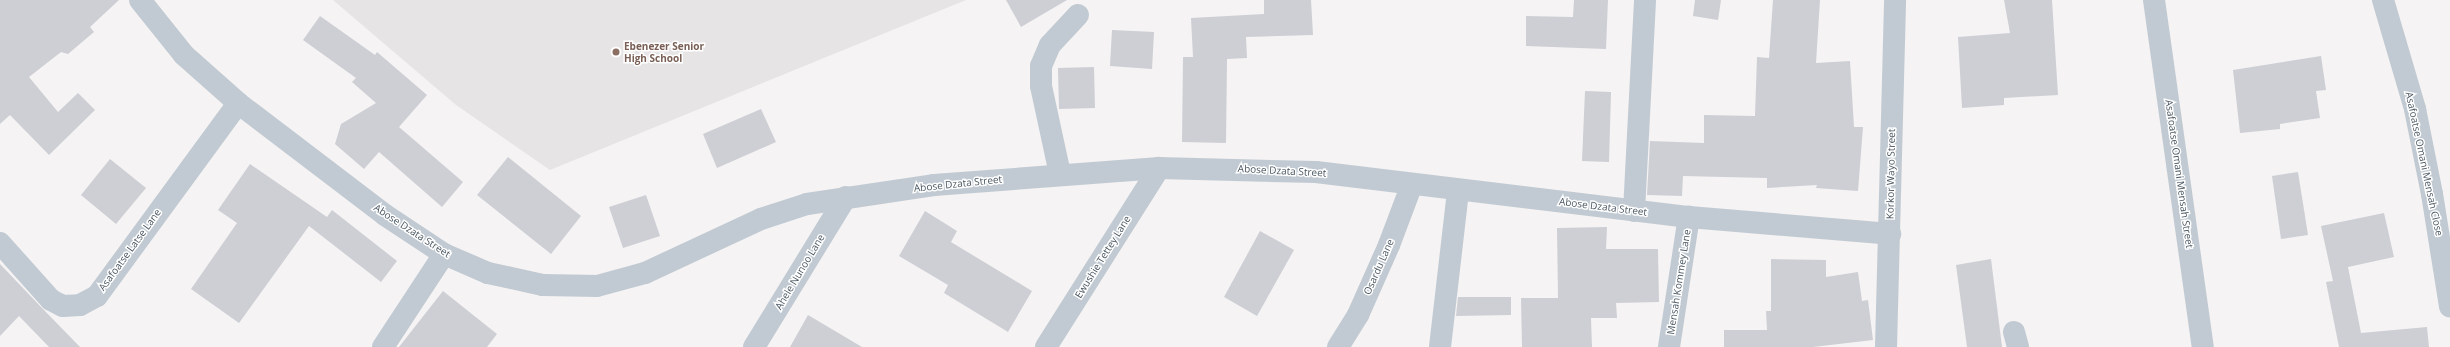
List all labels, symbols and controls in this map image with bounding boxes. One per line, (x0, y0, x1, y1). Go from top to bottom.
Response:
place label: Ebenezer Senior High School (624, 40, 704, 64)
marker: Ebenezer Senior High School (611, 47, 621, 57)
street label: Asafoatse Omani Mensah Close (2403, 91, 2445, 237)
street label: Asafoatse Omani Mensah Street (2163, 99, 2195, 249)
street label: Korkor Wayo Street (1884, 129, 1898, 219)
street label: Abose Dzata Street (1237, 163, 1327, 179)
street label: Abose Dzata Street (913, 173, 1003, 195)
street label: Abose Dzata Street (1558, 196, 1648, 218)
street label: Abose Dzata Street (372, 202, 452, 260)
street label: Asafoatse Latse Lane (96, 207, 164, 293)
street label: Ewushie Tettey Lane (1073, 214, 1133, 300)
street label: Mensah Kommey Lane (1665, 229, 1693, 335)
street label: Ahele Nunoo Lane (773, 232, 827, 312)
street label: Osardu Lane (1361, 237, 1397, 297)

